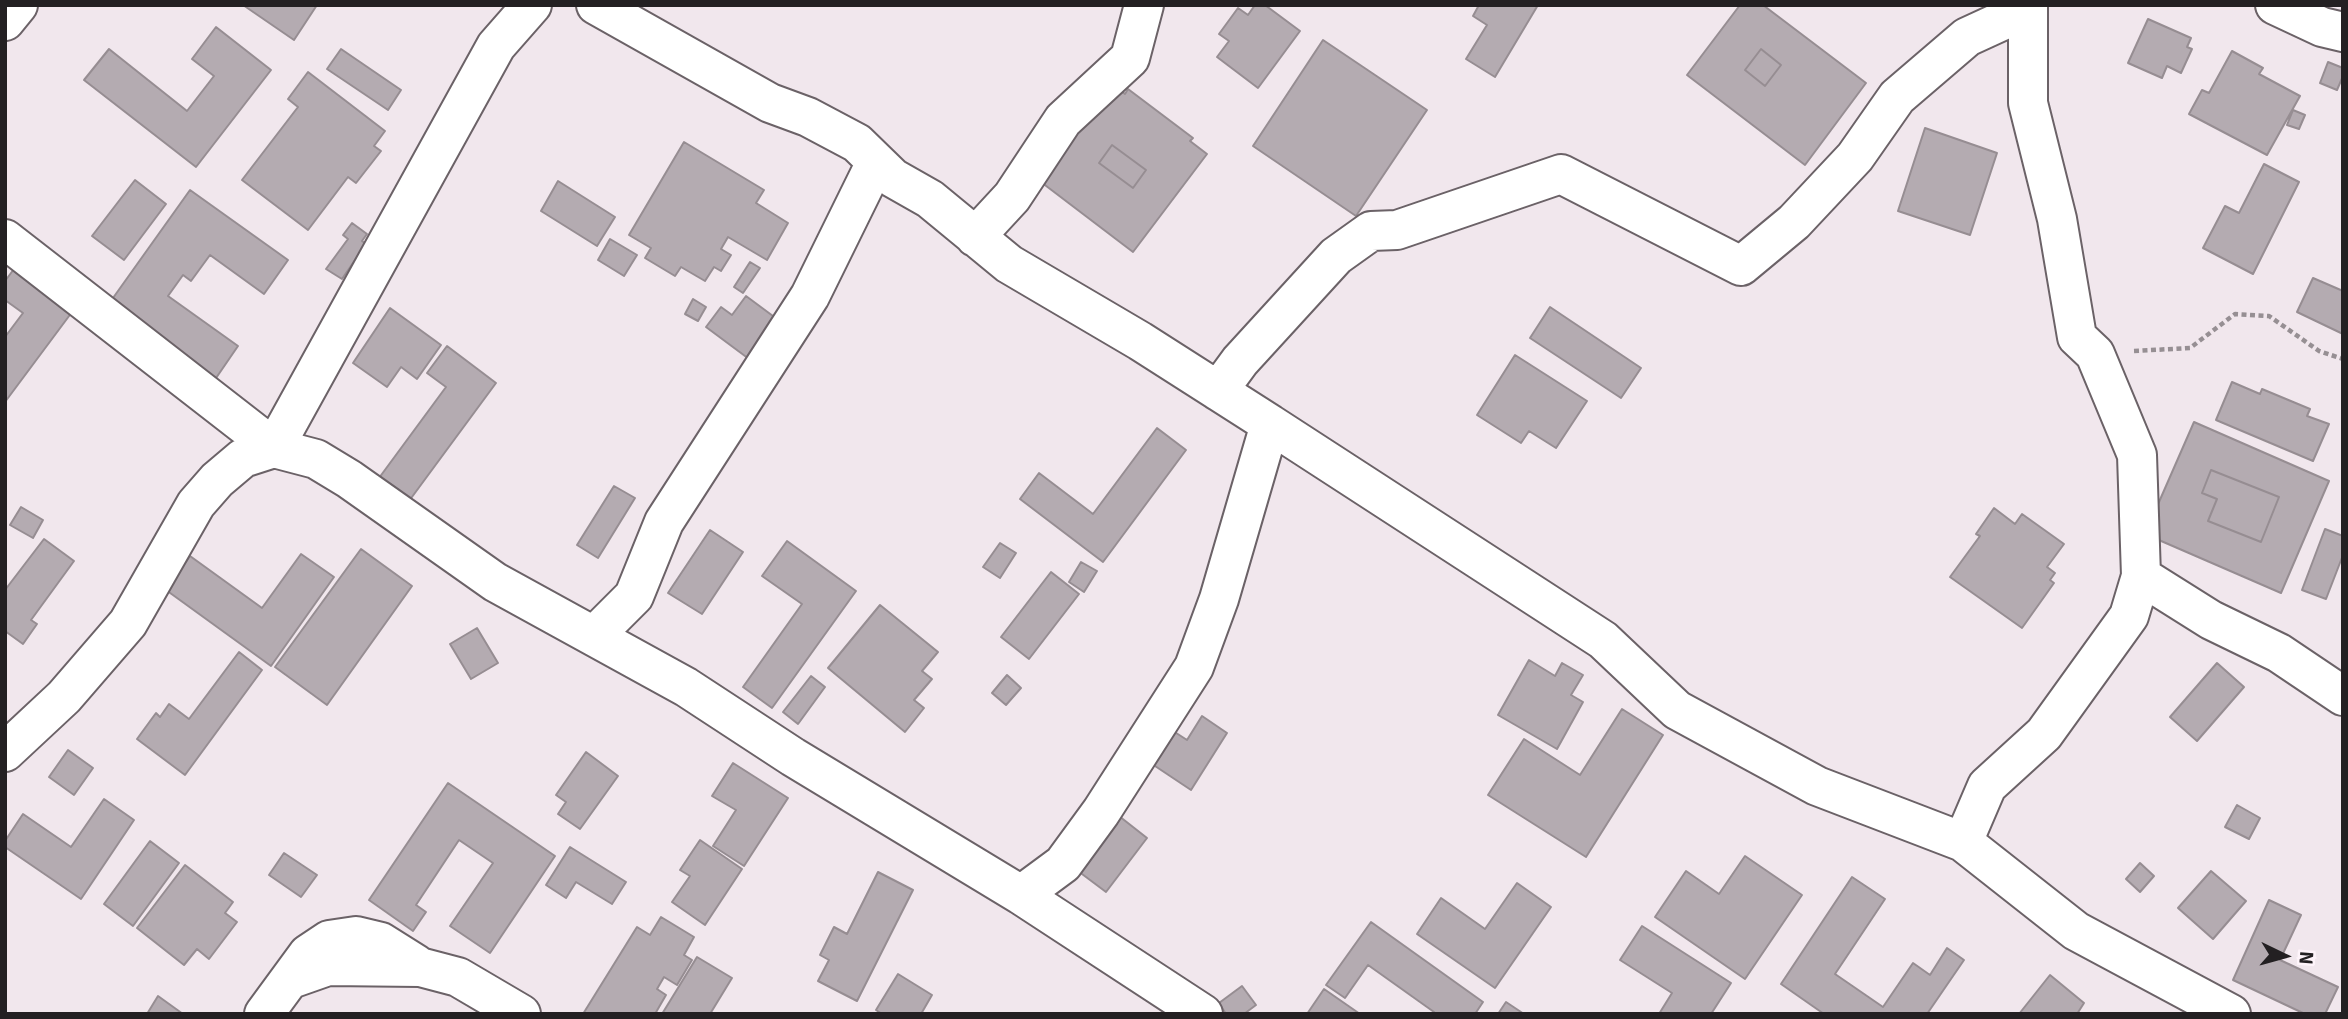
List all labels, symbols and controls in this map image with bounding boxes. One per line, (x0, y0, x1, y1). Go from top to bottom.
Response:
north arrow (2250, 921, 2320, 991)
text: N (2293, 950, 2318, 965)

